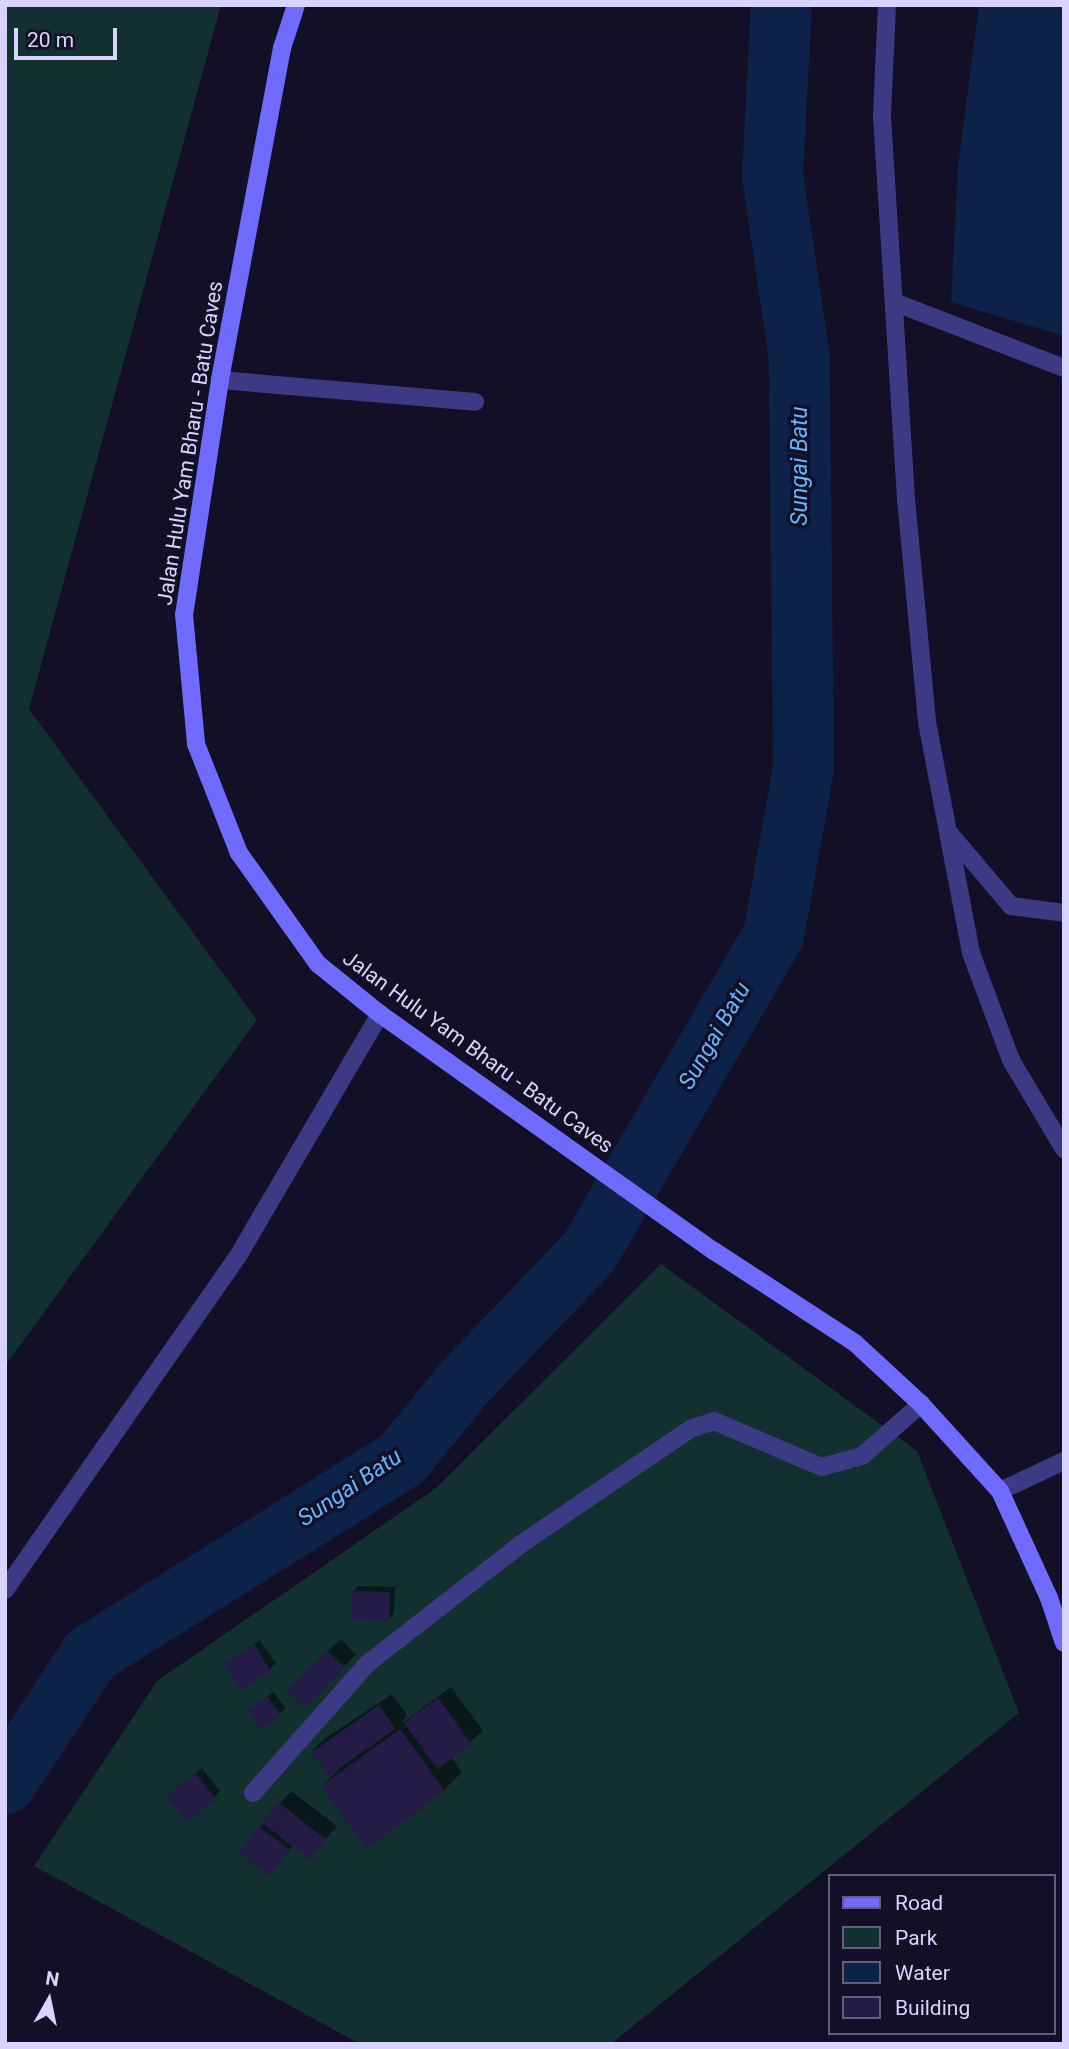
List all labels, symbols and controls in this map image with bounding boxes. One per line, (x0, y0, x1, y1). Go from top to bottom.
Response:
scale bar (18, 14, 121, 58)
text: 20 m (27, 28, 74, 52)
street label: Jalan Hulu Yam Bharu - Batu Caves (152, 279, 228, 607)
water label: Sungai Batu (786, 406, 814, 526)
street label: Jalan Hulu Yam Bharu - Batu Caves (338, 945, 618, 1159)
water label: Sungai Batu (673, 977, 757, 1095)
water label: Sungai Batu (293, 1443, 407, 1533)
legend (828, 1874, 1055, 2035)
text: Road (895, 1891, 943, 1915)
text: Park (895, 1926, 937, 1950)
text: Water (895, 1961, 950, 1985)
north arrow (14, 1965, 84, 2035)
text: N (44, 1966, 61, 1991)
text: Building (895, 1996, 970, 2020)

